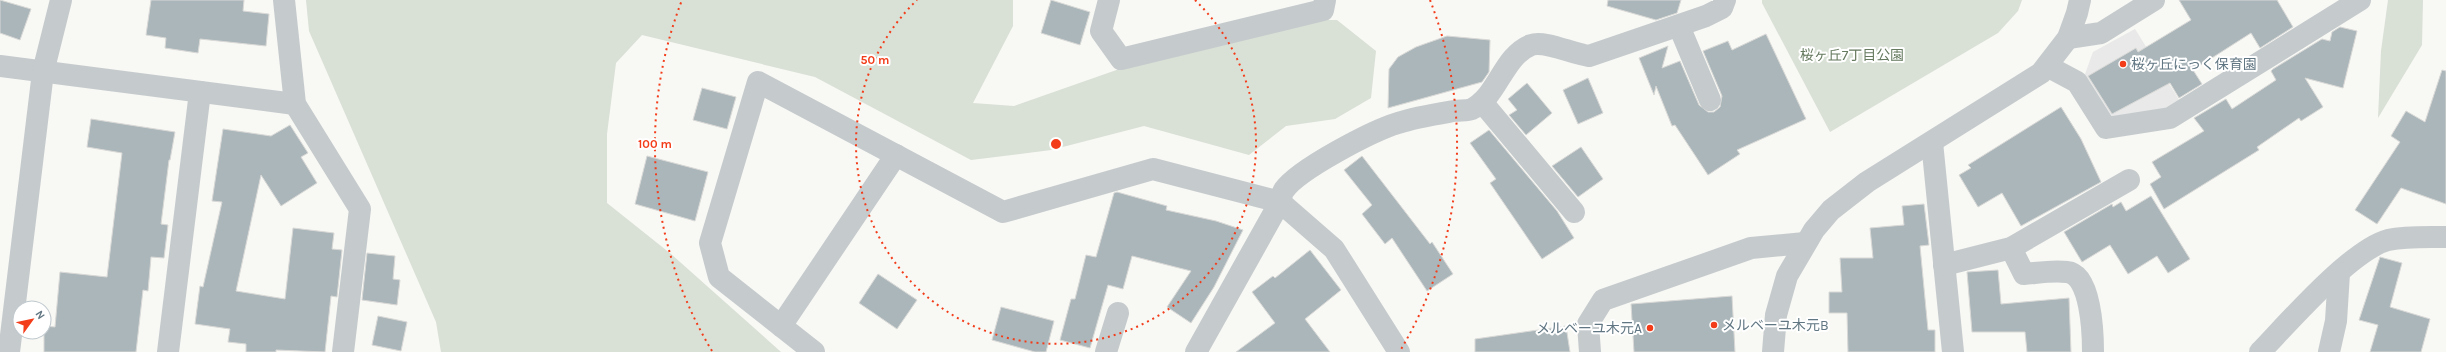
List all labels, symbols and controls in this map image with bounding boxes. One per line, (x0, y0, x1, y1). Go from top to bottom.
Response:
park label: 桜ヶ丘7丁目公園 (1800, 47, 1904, 64)
text: 50 m (861, 53, 890, 67)
place label: 桜ヶ丘にっく保育園 (2131, 56, 2257, 73)
marker: 桜ヶ丘にっく保育園 (2118, 59, 2128, 69)
text: 100 m (638, 137, 672, 151)
centre of rings (1049, 137, 1063, 151)
north arrow (12, 300, 52, 340)
text: N (32, 308, 48, 322)
place label: メルベーユ木元B (1722, 317, 1829, 334)
place label: メルベーユ木元A (1536, 320, 1642, 337)
marker: メルベーユ木元B (1709, 320, 1719, 330)
marker: メルベーユ木元A (1645, 323, 1655, 333)

